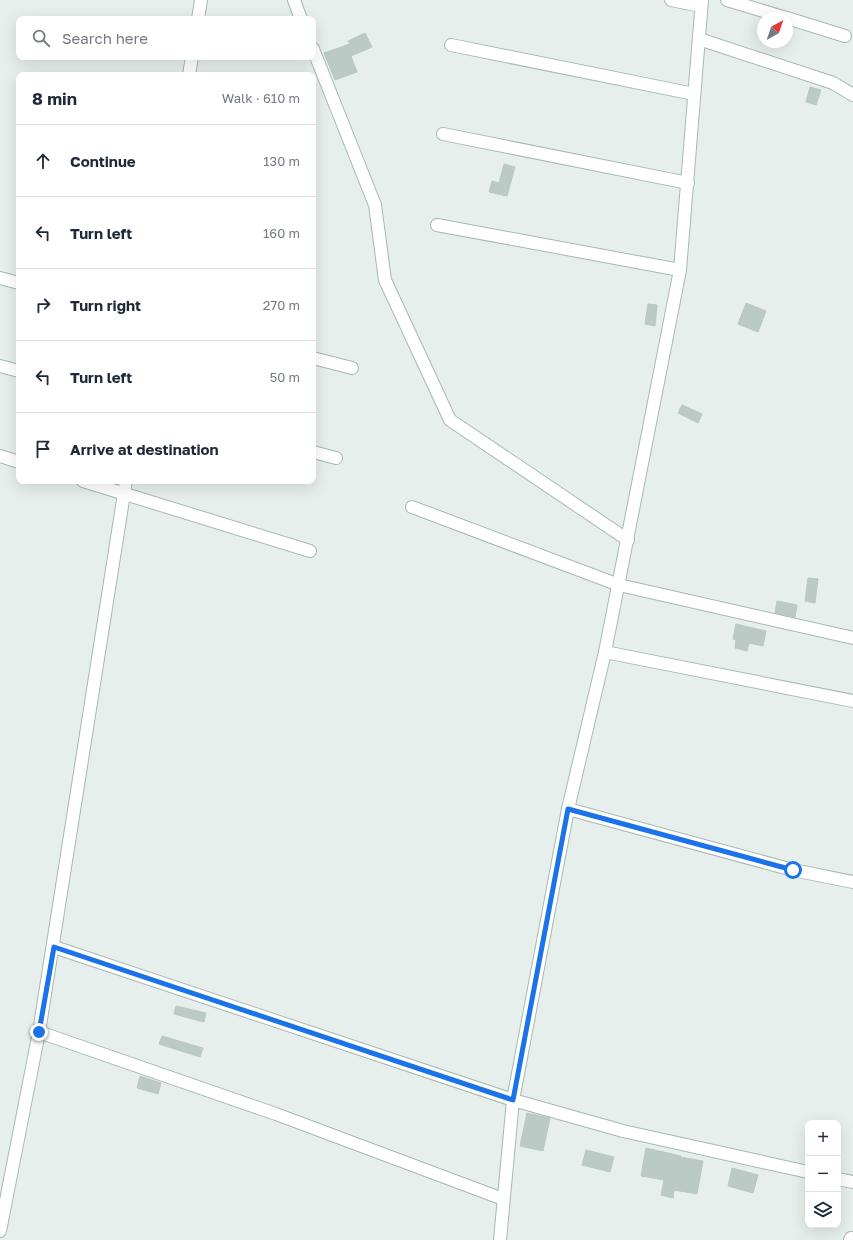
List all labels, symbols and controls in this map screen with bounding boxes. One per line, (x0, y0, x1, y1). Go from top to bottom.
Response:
north arrow (757, 12, 793, 48)
search box (16, 16, 316, 60)
icon: search (30, 27, 52, 49)
text: Search here (62, 29, 148, 47)
text: 8 min (32, 88, 77, 109)
text: Walk · 610 m (222, 90, 300, 106)
icon: ahead (32, 150, 54, 172)
text: Continue (70, 152, 136, 170)
text: 130 m (263, 153, 300, 169)
icon: left (32, 222, 54, 244)
text: Turn left (70, 224, 132, 242)
text: 160 m (263, 225, 300, 241)
icon: right (32, 294, 54, 316)
text: Turn right (70, 296, 141, 314)
text: 270 m (263, 297, 300, 313)
icon: left (32, 366, 54, 388)
text: Turn left (70, 368, 132, 386)
text: 50 m (270, 369, 300, 385)
icon: arrive (32, 438, 54, 460)
text: Arrive at destination (70, 440, 219, 458)
route start (784, 861, 802, 879)
route end (30, 1023, 48, 1041)
map controls (805, 1120, 841, 1228)
button: + (805, 1120, 841, 1156)
button: − (805, 1156, 841, 1192)
button: layers (805, 1192, 841, 1228)

